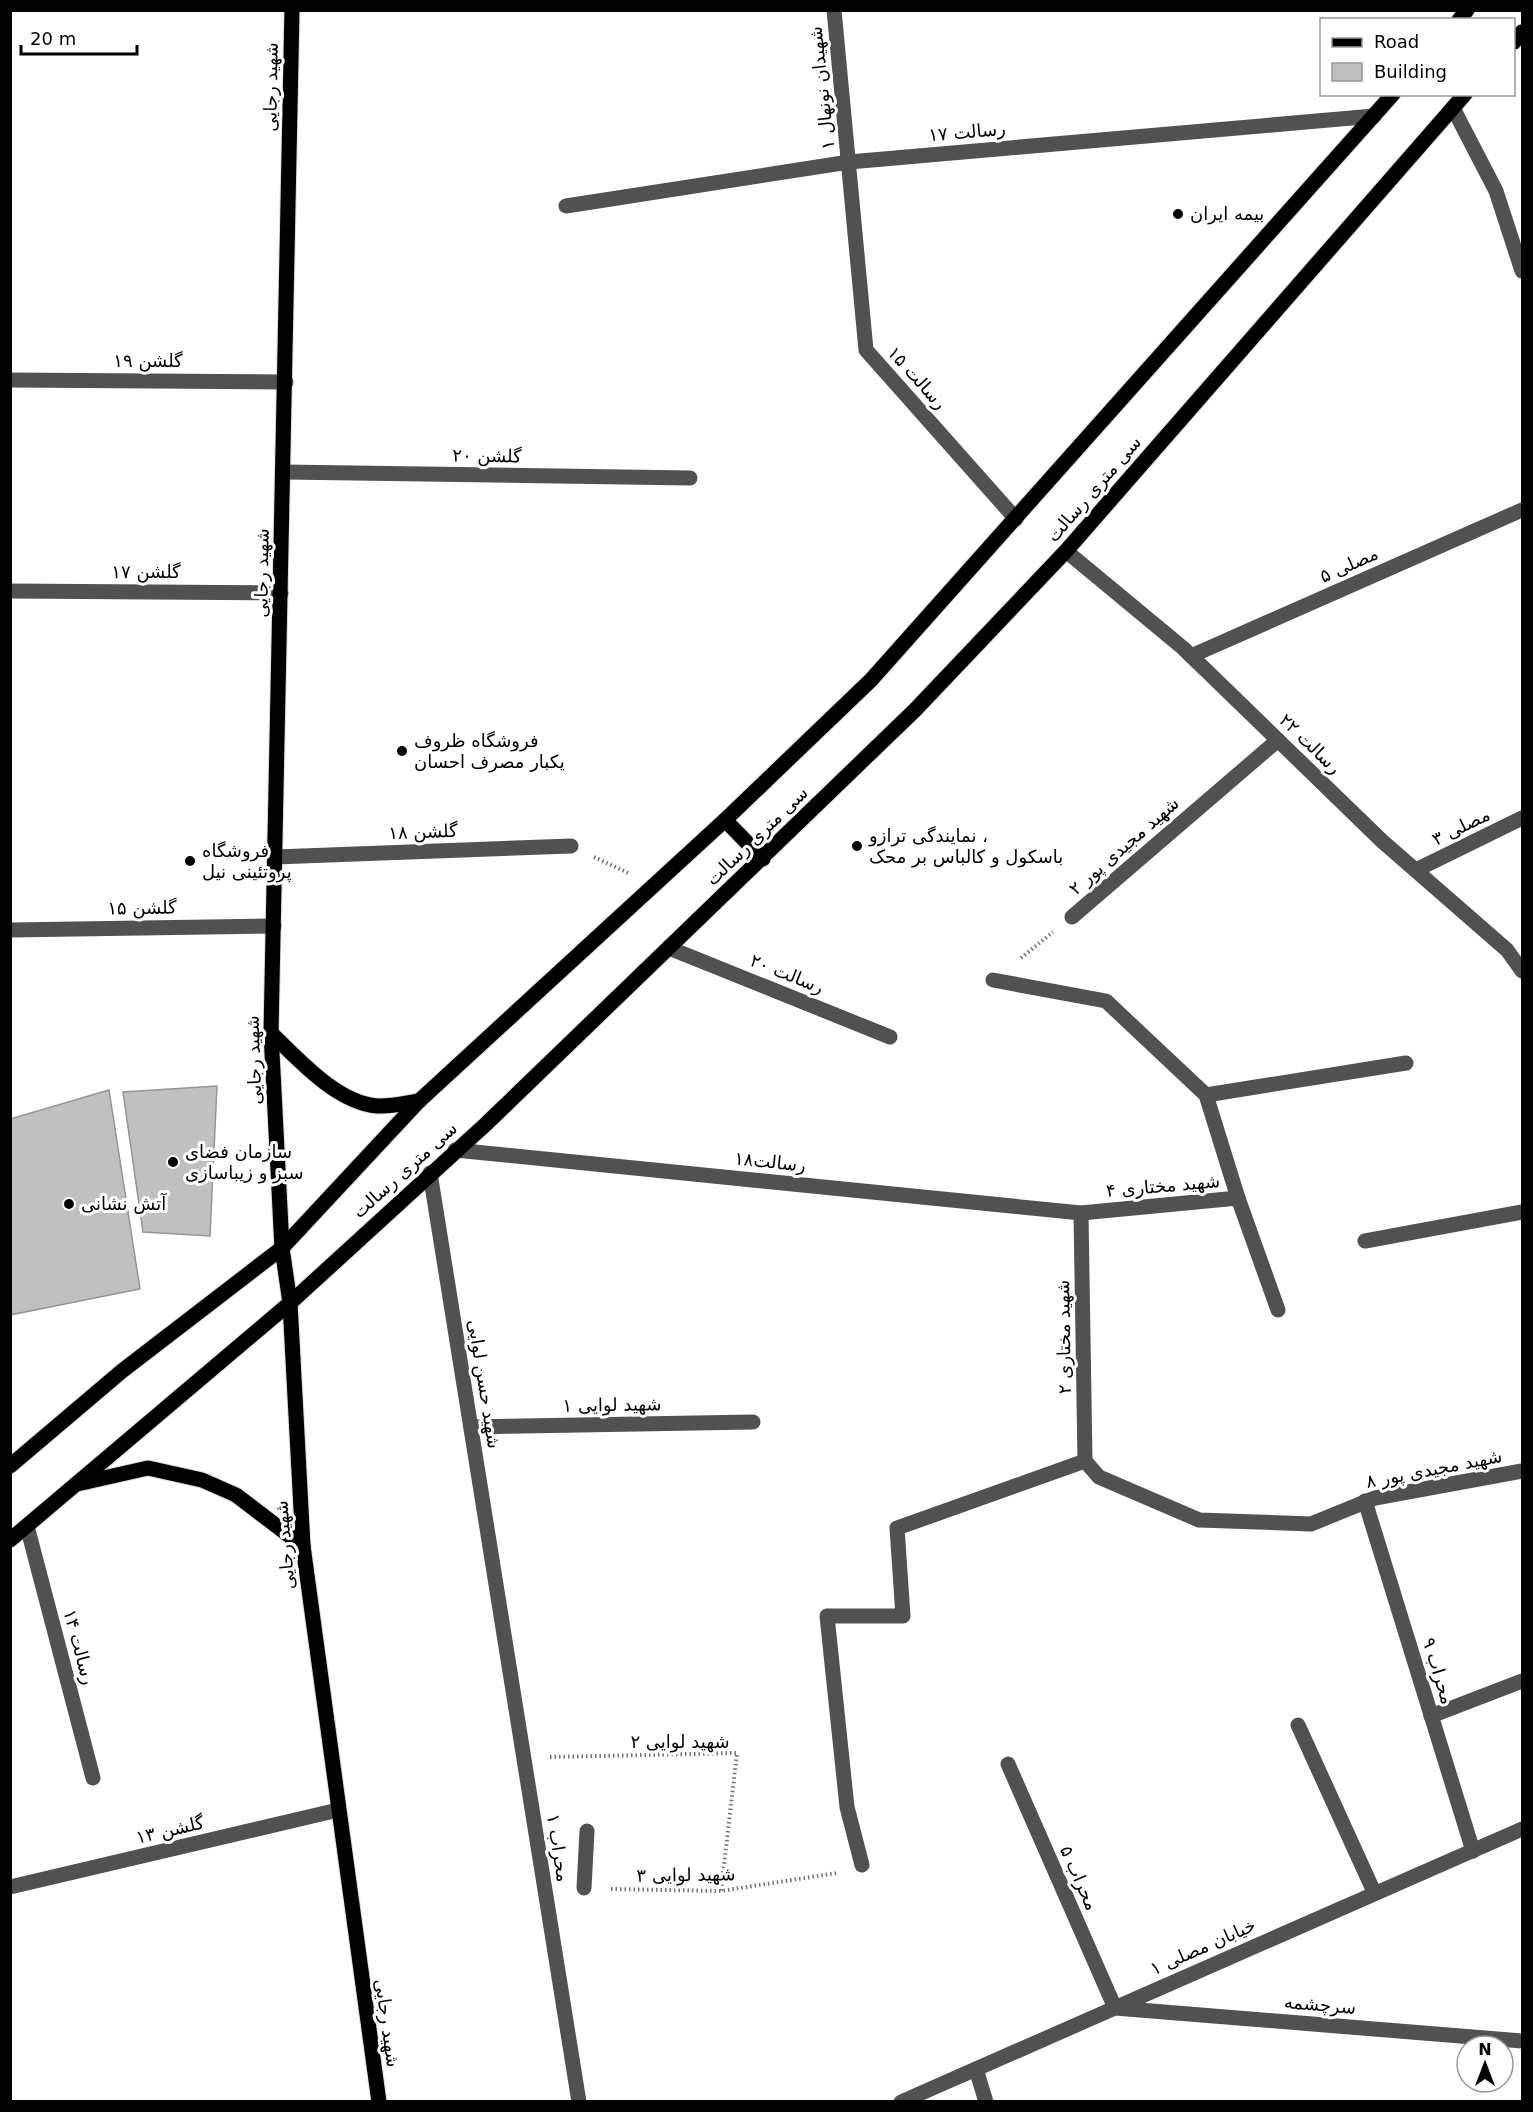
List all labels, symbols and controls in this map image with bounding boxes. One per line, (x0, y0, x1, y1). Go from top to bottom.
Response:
scale bar (21, 18, 136, 56)
legend (1320, 18, 1515, 96)
street label: ۱ شهیدان نونهال (805, 25, 839, 151)
text: 20 m (30, 28, 76, 49)
text: Road (1374, 31, 1419, 52)
street label: شهید رجایی (259, 42, 283, 132)
text: Building (1374, 61, 1447, 82)
street label: ۱۷ رسالت (927, 118, 1006, 145)
place label: بیمه ایران (1190, 203, 1264, 225)
marker: بیمه ایران (1171, 207, 1185, 221)
street label: ۱۵ رسالت (884, 342, 951, 413)
street label: ۱۹ گلشن (113, 350, 183, 372)
street label: سی متری رسالت (1042, 432, 1146, 546)
street label: ۲۰ گلشن (452, 444, 522, 468)
street label: شهید رجایی (250, 528, 274, 618)
street label: ۵ مصلی (1316, 542, 1381, 587)
street label: گلشن ۱۷ (111, 561, 181, 583)
street label: ۲۲ رسالت (1275, 709, 1346, 778)
place label: فروشگاه ظروف یکبار مصرف احسان (414, 730, 565, 773)
marker: فروشگاه ظروف یکبار مصرف احسان (395, 744, 409, 758)
street label: سی متری رسالت (702, 782, 812, 890)
street label: ۲ شهید مجیدی پور (1065, 792, 1183, 900)
street label: ۳ مصلی (1428, 804, 1493, 849)
street label: ۱۸ گلشن (388, 820, 458, 844)
place label: نمایندگی ترازو ، باسکول و کالباس بر محک (868, 825, 1063, 868)
marker: نمایندگی ترازو ، باسکول و کالباس بر محک (850, 839, 864, 853)
place label: فروشگاه پروتئینی نیل (202, 840, 292, 883)
marker: فروشگاه پروتئینی نیل (183, 854, 197, 868)
street label: گلشن ۱۵ (107, 896, 177, 920)
street label: ۲۰ رسالت (747, 949, 827, 998)
street label: شهید رجایی (241, 1015, 267, 1105)
street label: سی متری رسالت (348, 1117, 462, 1223)
place label: سازمان فضای سبز و زیباسازی (185, 1141, 304, 1184)
street label: رسالت۱۸ (733, 1147, 807, 1176)
marker: سازمان فضای سبز و زیباسازی (166, 1155, 180, 1169)
street label: ۴ شهید مختاری (1105, 1170, 1221, 1202)
place label: آتش نشانی (81, 1192, 167, 1214)
marker: آتش نشانی (62, 1197, 76, 1211)
street label: ۲ شهید مختاری (1052, 1280, 1076, 1394)
street label: شهید حسن لوایی (463, 1318, 505, 1450)
street label: ۱ شهید لوایی (562, 1393, 662, 1417)
street label: ۸ شهید مجیدی پور (1364, 1445, 1504, 1493)
street label: شهید رجایی (270, 1500, 300, 1590)
street label: ۱۴ رسالت (59, 1607, 100, 1687)
street label: ۹ محراب (1417, 1635, 1459, 1707)
street label: ۲ شهید لوایی (630, 1731, 730, 1753)
street label: ۱۳ گلشن (134, 1811, 207, 1849)
street label: ۱ محراب (542, 1812, 574, 1884)
street label: ۵ محراب (1055, 1842, 1103, 1914)
street label: ۳ شهید لوایی (636, 1863, 736, 1887)
street label: خیابان مصلی ۱ (1147, 1914, 1259, 1979)
street label: شهید رجایی (370, 1977, 404, 2069)
street label: سرچشمه (1283, 1991, 1357, 2019)
north arrow (1455, 2034, 1515, 2094)
text: N (1478, 2040, 1492, 2059)

